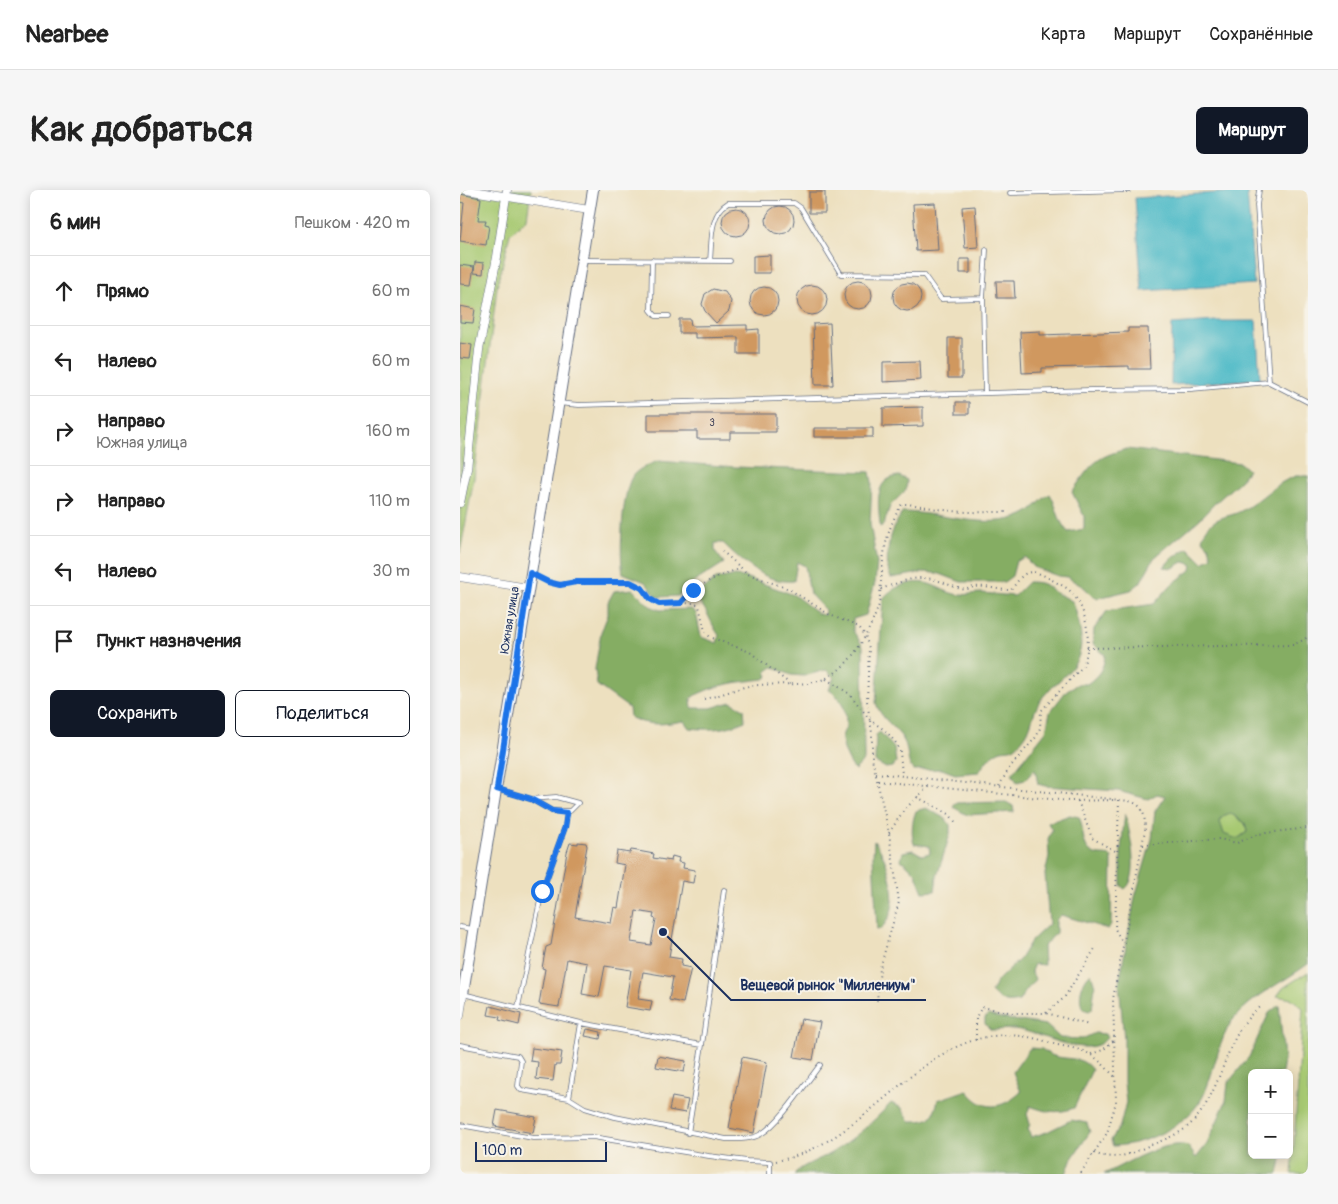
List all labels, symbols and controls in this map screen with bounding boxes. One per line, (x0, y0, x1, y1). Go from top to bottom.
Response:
text: Nearbee (25, 20, 108, 49)
text: Карта (1041, 23, 1085, 46)
text: Маршрут (1113, 23, 1181, 46)
text: Сохранённые (1209, 23, 1313, 46)
button: Маршрут (1196, 107, 1308, 154)
text: Как добраться (30, 108, 253, 152)
text: 6 мин (50, 209, 100, 236)
text: Пешком · 420 m (295, 213, 410, 233)
icon: ahead (50, 277, 78, 305)
text: Прямо (97, 279, 149, 303)
text: 60 m (372, 281, 410, 301)
icon: left (50, 347, 78, 375)
text: Налево (97, 349, 157, 373)
text: 60 m (372, 351, 410, 371)
text: Направо (97, 409, 165, 433)
icon: right (50, 417, 78, 445)
house number: 3 (709, 417, 715, 429)
text: 160 m (366, 421, 410, 441)
text: Южная улица (97, 433, 187, 453)
icon: right (50, 487, 78, 515)
text: Направо (97, 489, 165, 513)
text: 110 m (369, 491, 410, 511)
icon: left (50, 557, 78, 585)
text: Налево (97, 559, 157, 583)
text: 30 m (372, 561, 410, 581)
route end (682, 579, 705, 602)
street label: Южная улица (497, 585, 523, 655)
icon: arrive (50, 627, 78, 655)
text: Пункт назначения (97, 629, 241, 653)
button: Сохранить (50, 690, 225, 737)
button: Поделиться (235, 690, 410, 737)
route start (531, 880, 554, 903)
callout: Вещевой рынок "Миллениум" (731, 971, 926, 1000)
text: Вещевой рынок "Миллениум" (740, 977, 916, 994)
map controls (1248, 1069, 1293, 1159)
button: + (1248, 1069, 1293, 1114)
button: − (1248, 1114, 1293, 1159)
scale bar (475, 1139, 608, 1162)
text: 100 m (482, 1142, 522, 1159)

